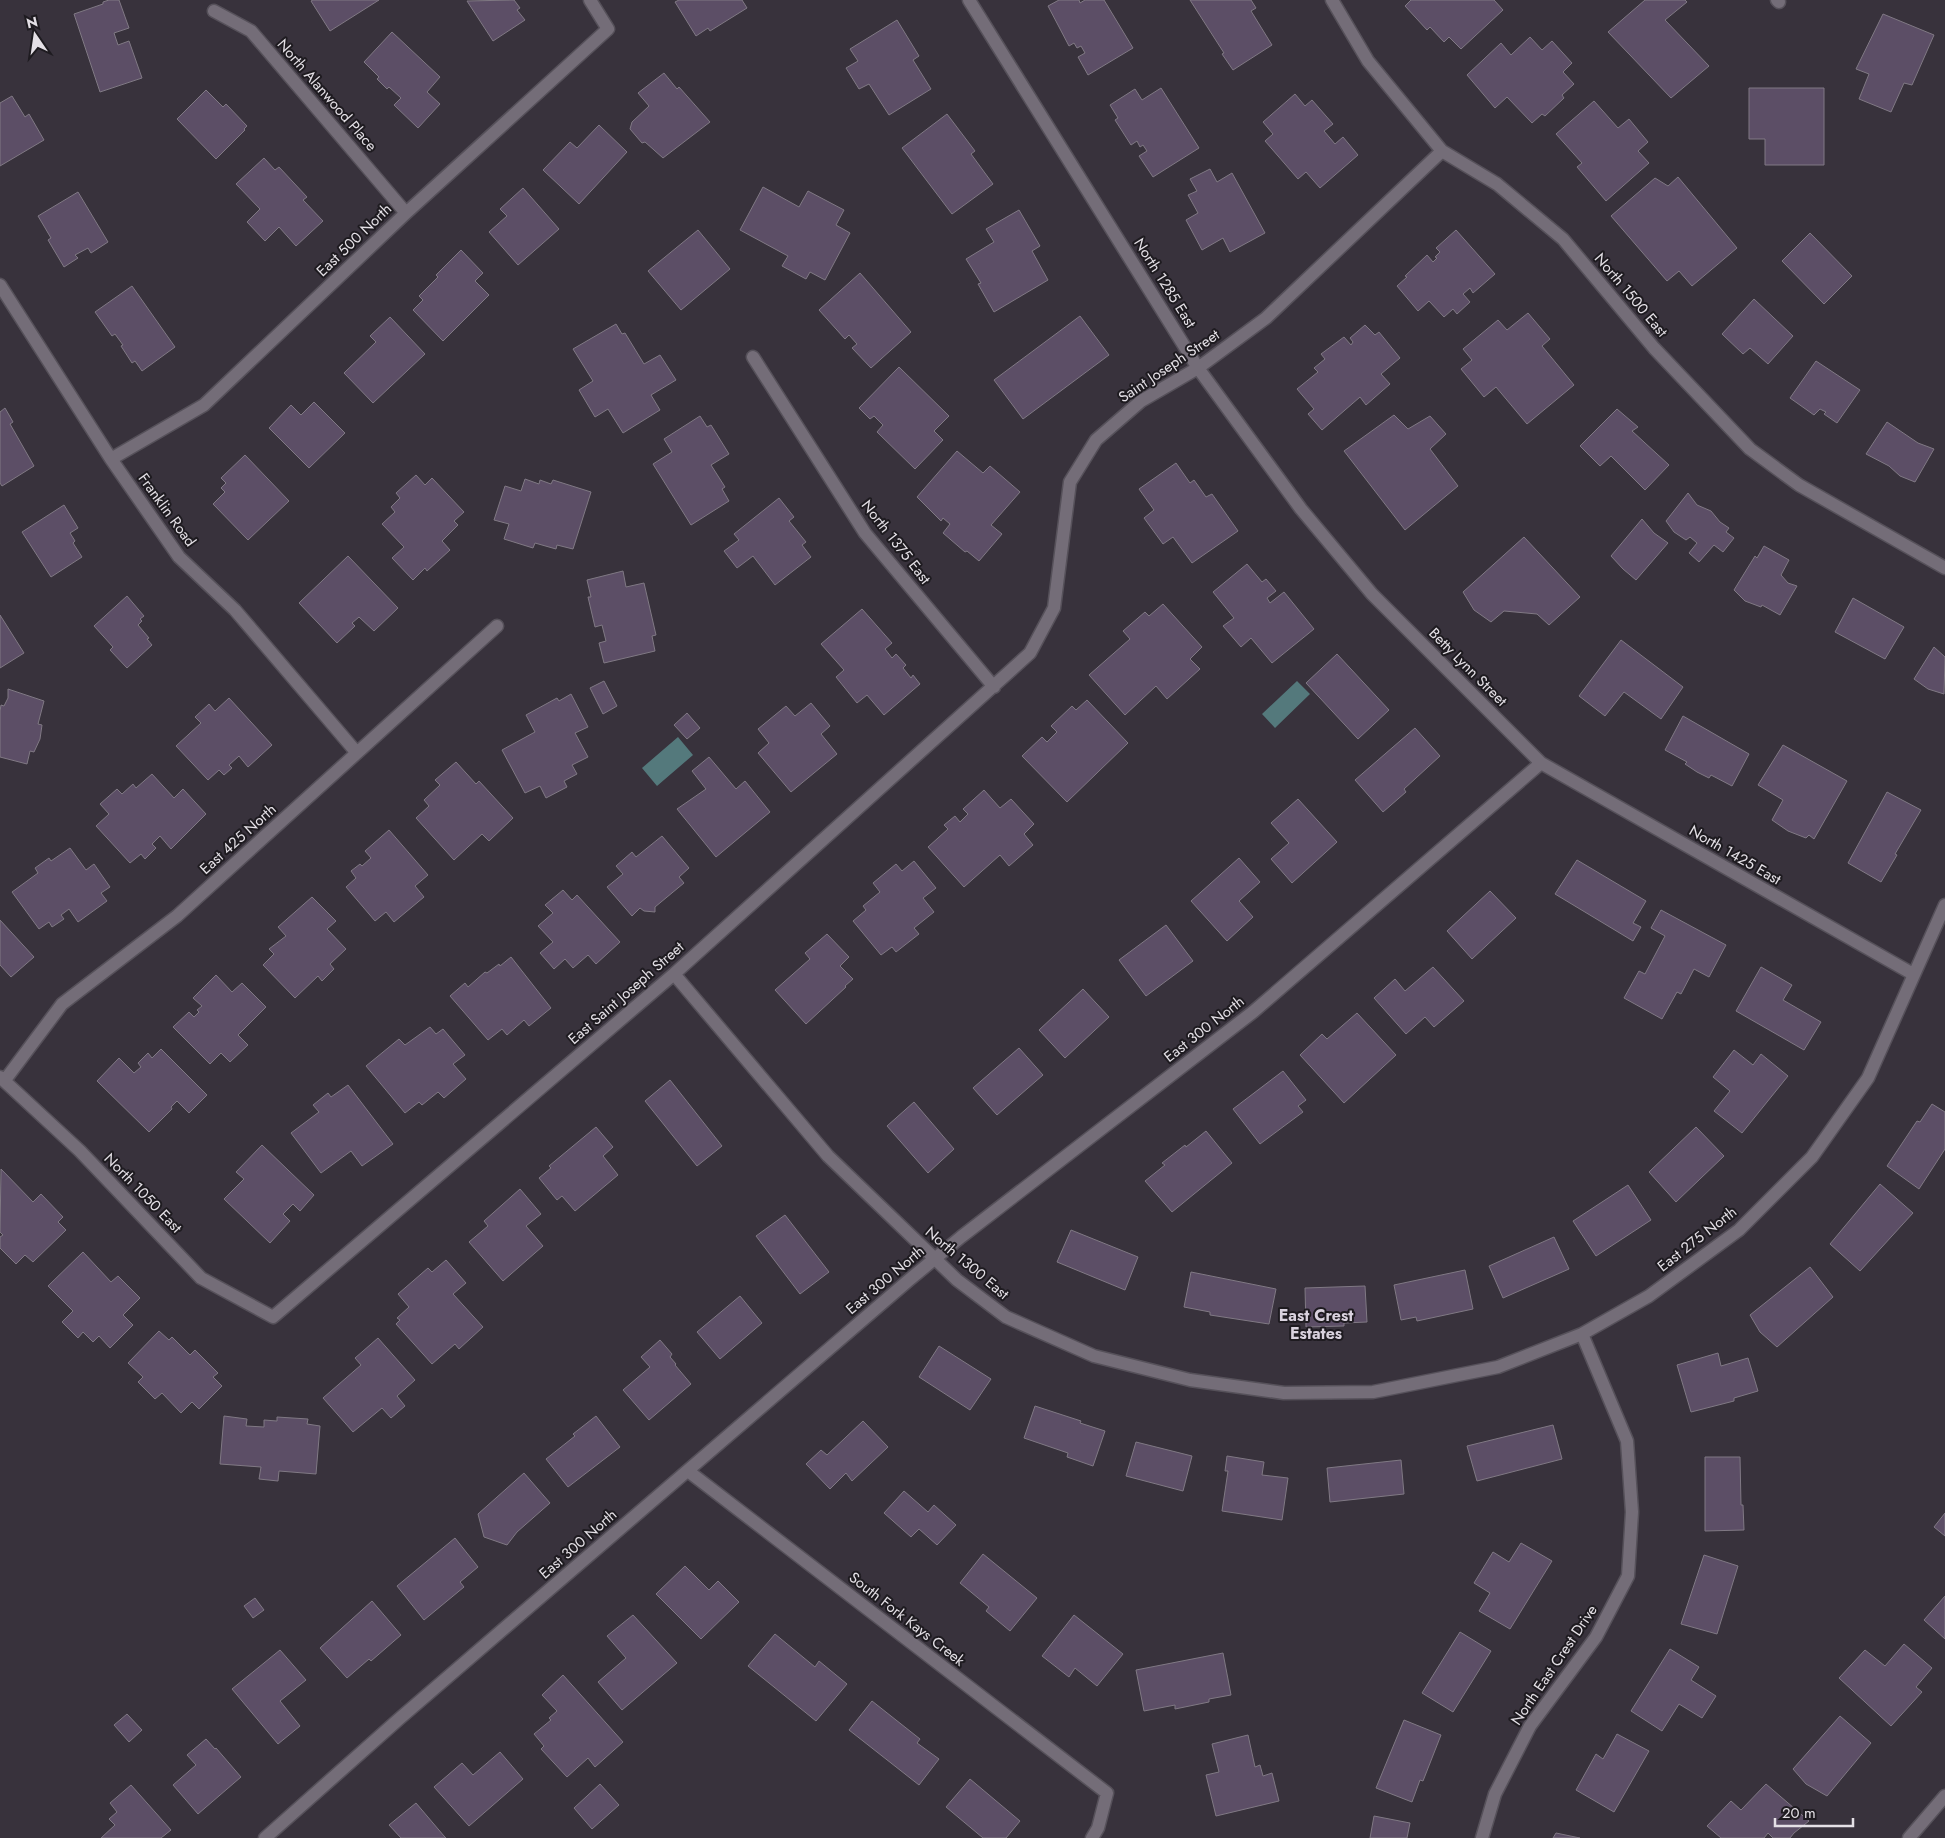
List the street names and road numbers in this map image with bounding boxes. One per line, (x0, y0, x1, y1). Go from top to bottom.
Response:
street label: North Alanwood Place (272, 34, 382, 156)
street label: East 500 North (311, 198, 397, 282)
street label: North 1285 East (1129, 234, 1202, 333)
street label: North 1500 East (1589, 248, 1673, 342)
street label: Saint Joseph Street (1114, 324, 1224, 408)
street label: Franklin Road (133, 469, 201, 551)
street label: North 1375 East (856, 495, 936, 589)
street label: Betty Lynn Street (1424, 623, 1512, 711)
street label: East 425 North (195, 799, 281, 879)
street label: North 1425 East (1685, 820, 1785, 890)
street label: East Saint Joseph Street (563, 936, 689, 1050)
street label: East 300 North (1159, 991, 1249, 1067)
street label: North 1050 East (99, 1148, 187, 1238)
street label: East 275 North (1653, 1201, 1741, 1277)
street label: North 1300 East (920, 1221, 1014, 1305)
street label: East 300 North (841, 1240, 929, 1320)
street label: East 300 North (534, 1504, 622, 1584)
street label: South Fork Kays Creek (844, 1567, 970, 1672)
street label: North East Crest Drive (1505, 1600, 1603, 1730)

